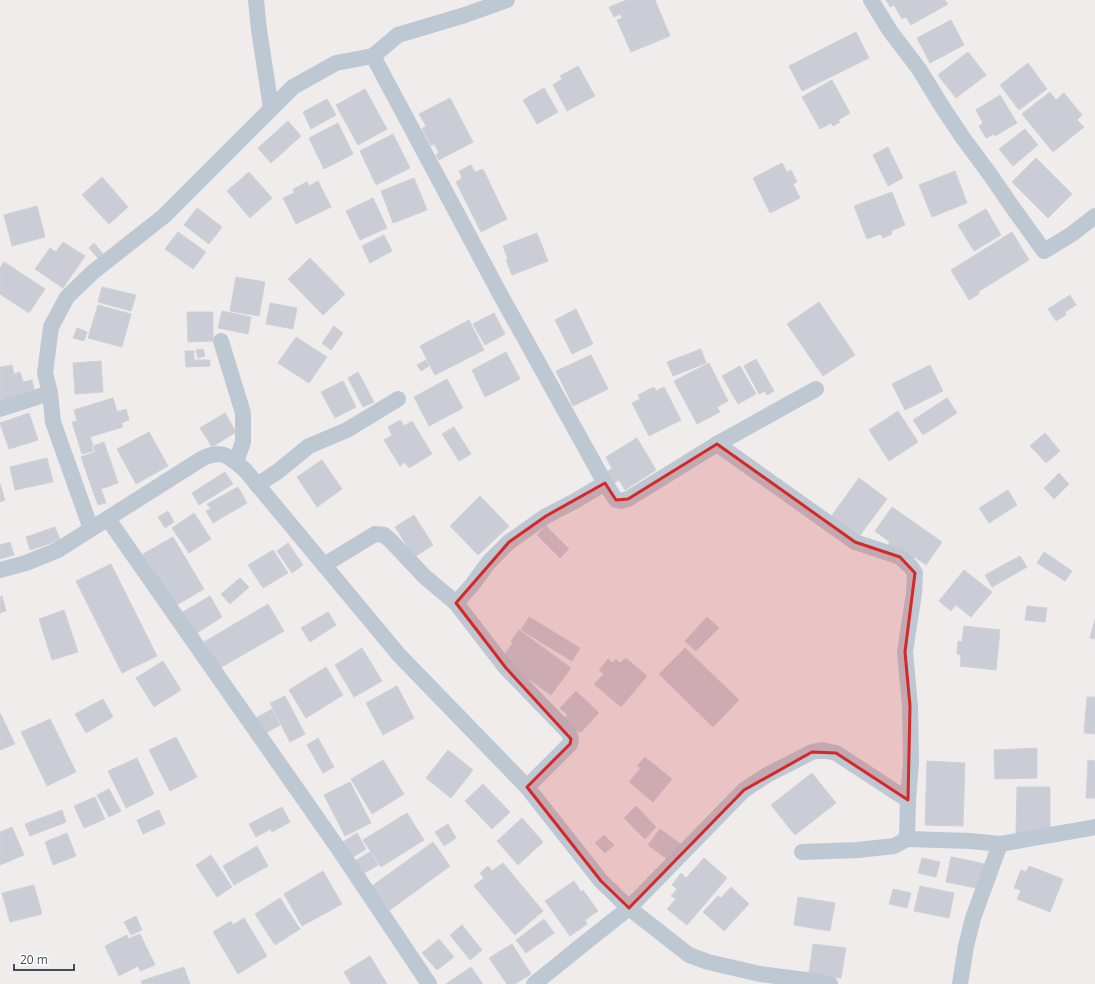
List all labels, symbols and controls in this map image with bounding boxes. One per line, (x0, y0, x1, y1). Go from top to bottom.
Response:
scale bar (14, 946, 74, 972)
text: 20 m (20, 951, 48, 968)

